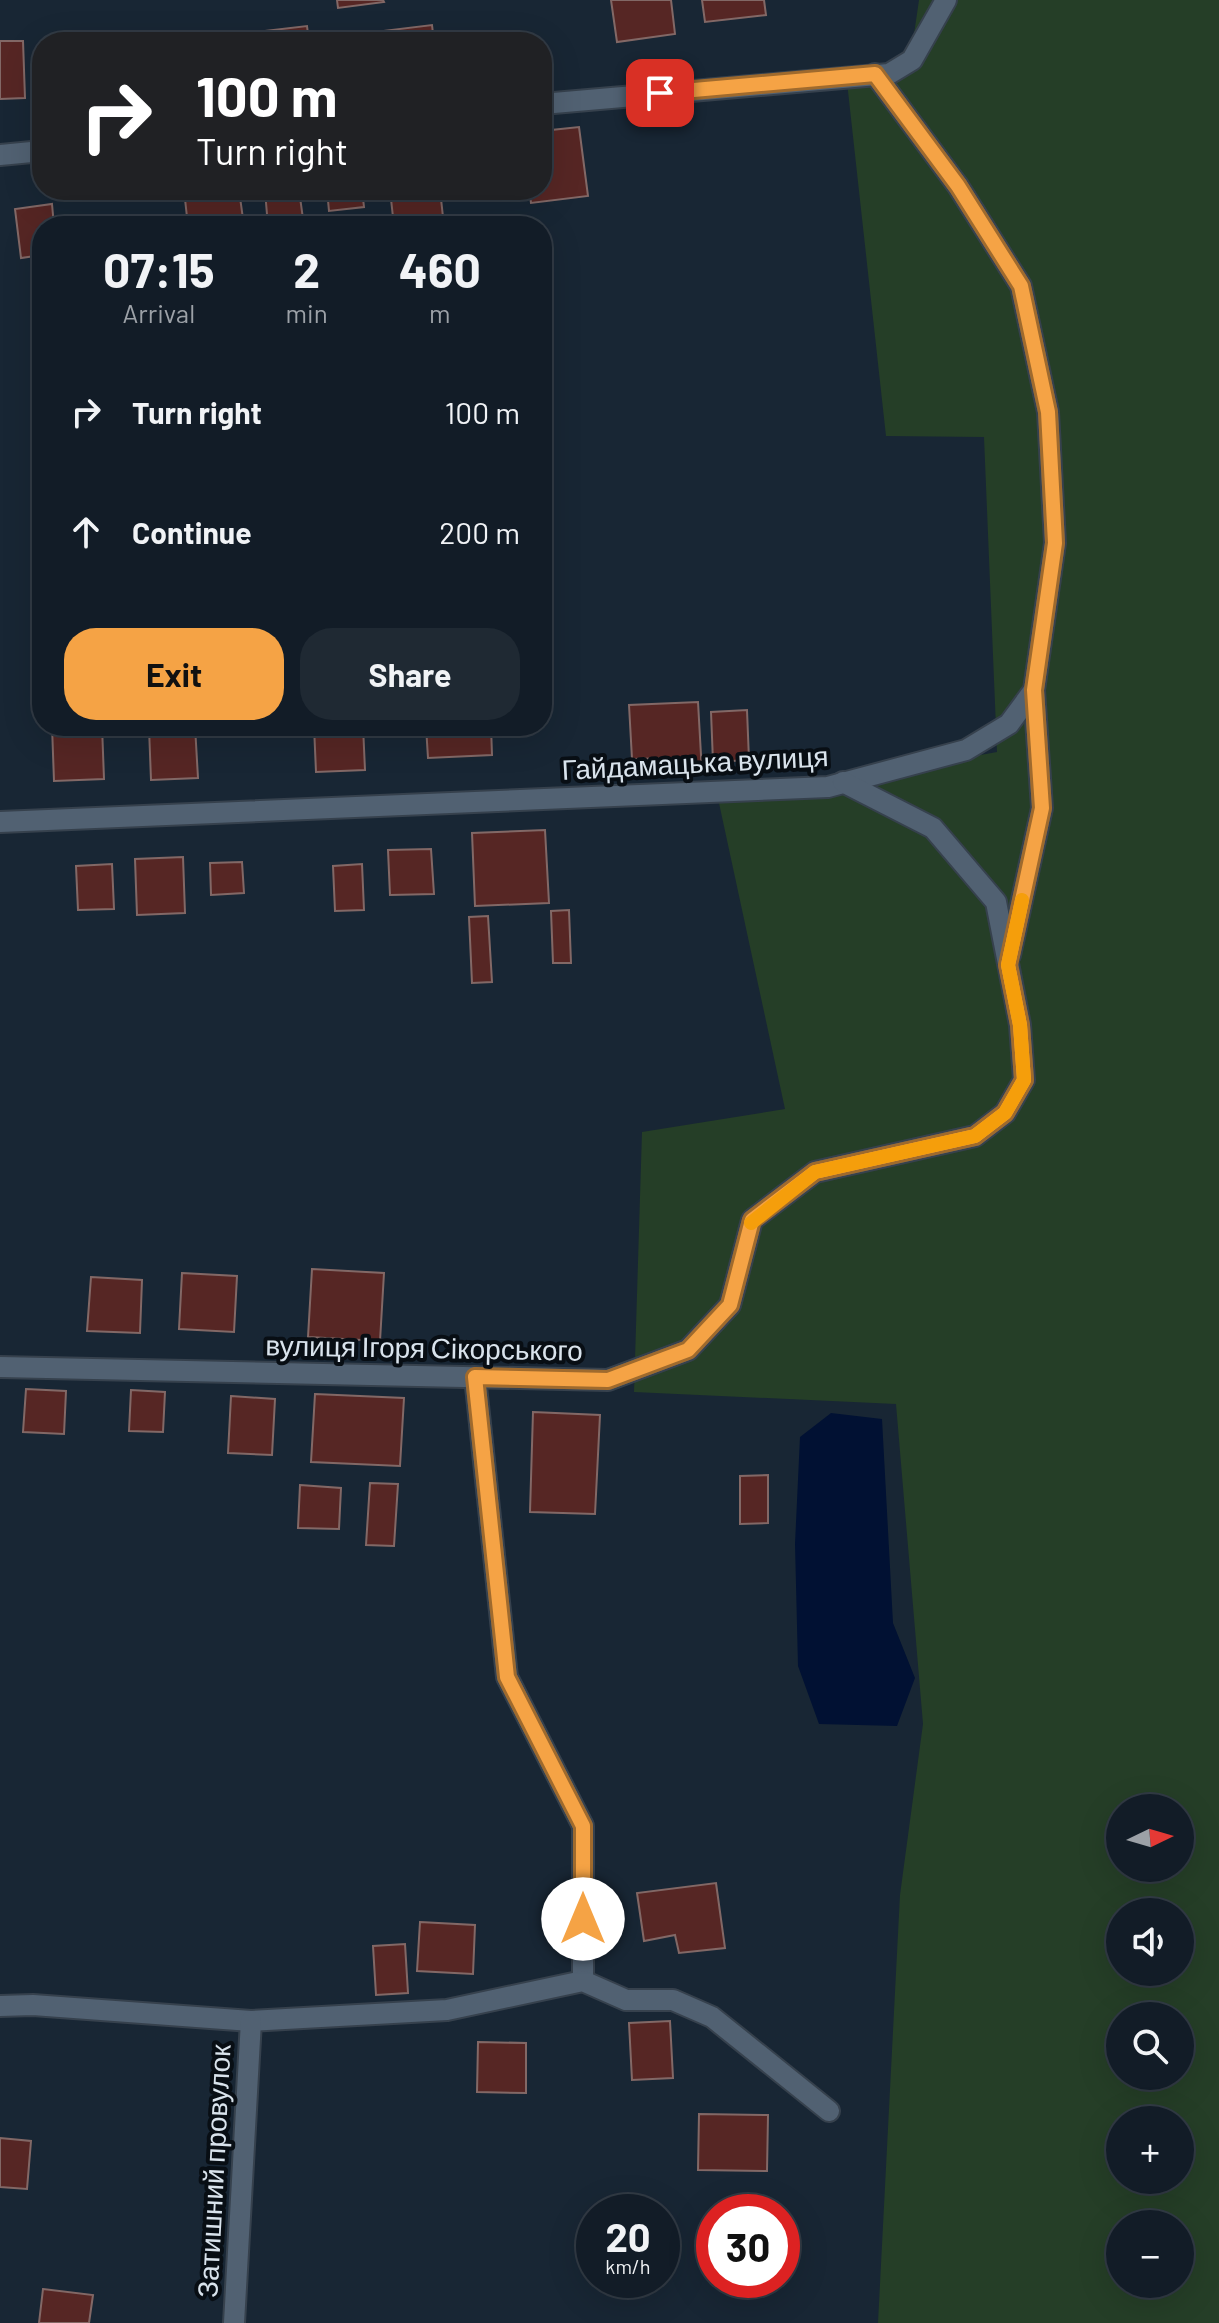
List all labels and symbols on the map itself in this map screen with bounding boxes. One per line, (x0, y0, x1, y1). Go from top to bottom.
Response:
pin (626, 59, 694, 127)
street label: Гайдамацька вулиця (561, 738, 829, 786)
street label: вулиця Ігоря Сікорського (265, 1327, 583, 1367)
north arrow (1106, 1794, 1194, 1882)
position arrow (541, 1877, 625, 1961)
street label: Затишний провулок (189, 2043, 237, 2298)
speed limit sign: 30 (696, 2194, 800, 2298)

